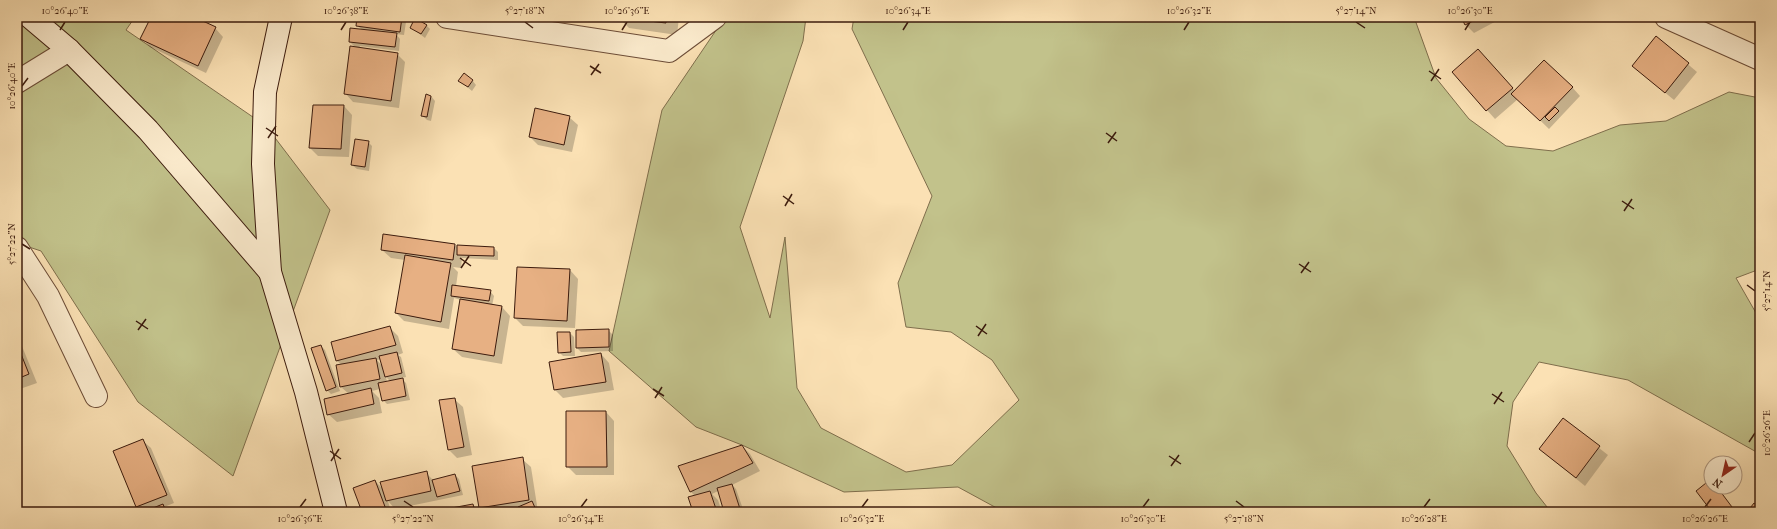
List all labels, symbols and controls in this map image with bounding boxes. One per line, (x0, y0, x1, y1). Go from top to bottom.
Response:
text: 10°26'40"E (42, 5, 88, 17)
text: 10°26'38"E (324, 5, 368, 17)
text: 5°27'18"N (505, 5, 545, 17)
text: 10°26'36"E (605, 5, 649, 17)
text: 10°26'34"E (885, 5, 931, 17)
text: 10°26'32"E (1167, 5, 1211, 17)
text: 5°27'14"N (1335, 5, 1377, 17)
text: 10°26'30"E (1448, 5, 1493, 17)
text: 10°26'40"E (6, 63, 18, 109)
text: 5°27'22"N (6, 223, 18, 265)
text: 5°27'14"N (1761, 270, 1773, 312)
text: 10°26'26"E (1761, 410, 1773, 456)
north arrow (1703, 455, 1743, 495)
text: N (1710, 475, 1725, 491)
text: 10°26'36"E (278, 513, 322, 525)
text: 5°27'22"N (392, 513, 434, 525)
text: 10°26'34"E (558, 513, 604, 525)
text: 10°26'32"E (840, 513, 884, 525)
text: 10°26'30"E (1121, 513, 1166, 525)
text: 5°27'18"N (1224, 513, 1264, 525)
text: 10°26'28"E (1401, 513, 1447, 525)
text: 10°26'26"E (1682, 513, 1728, 525)

